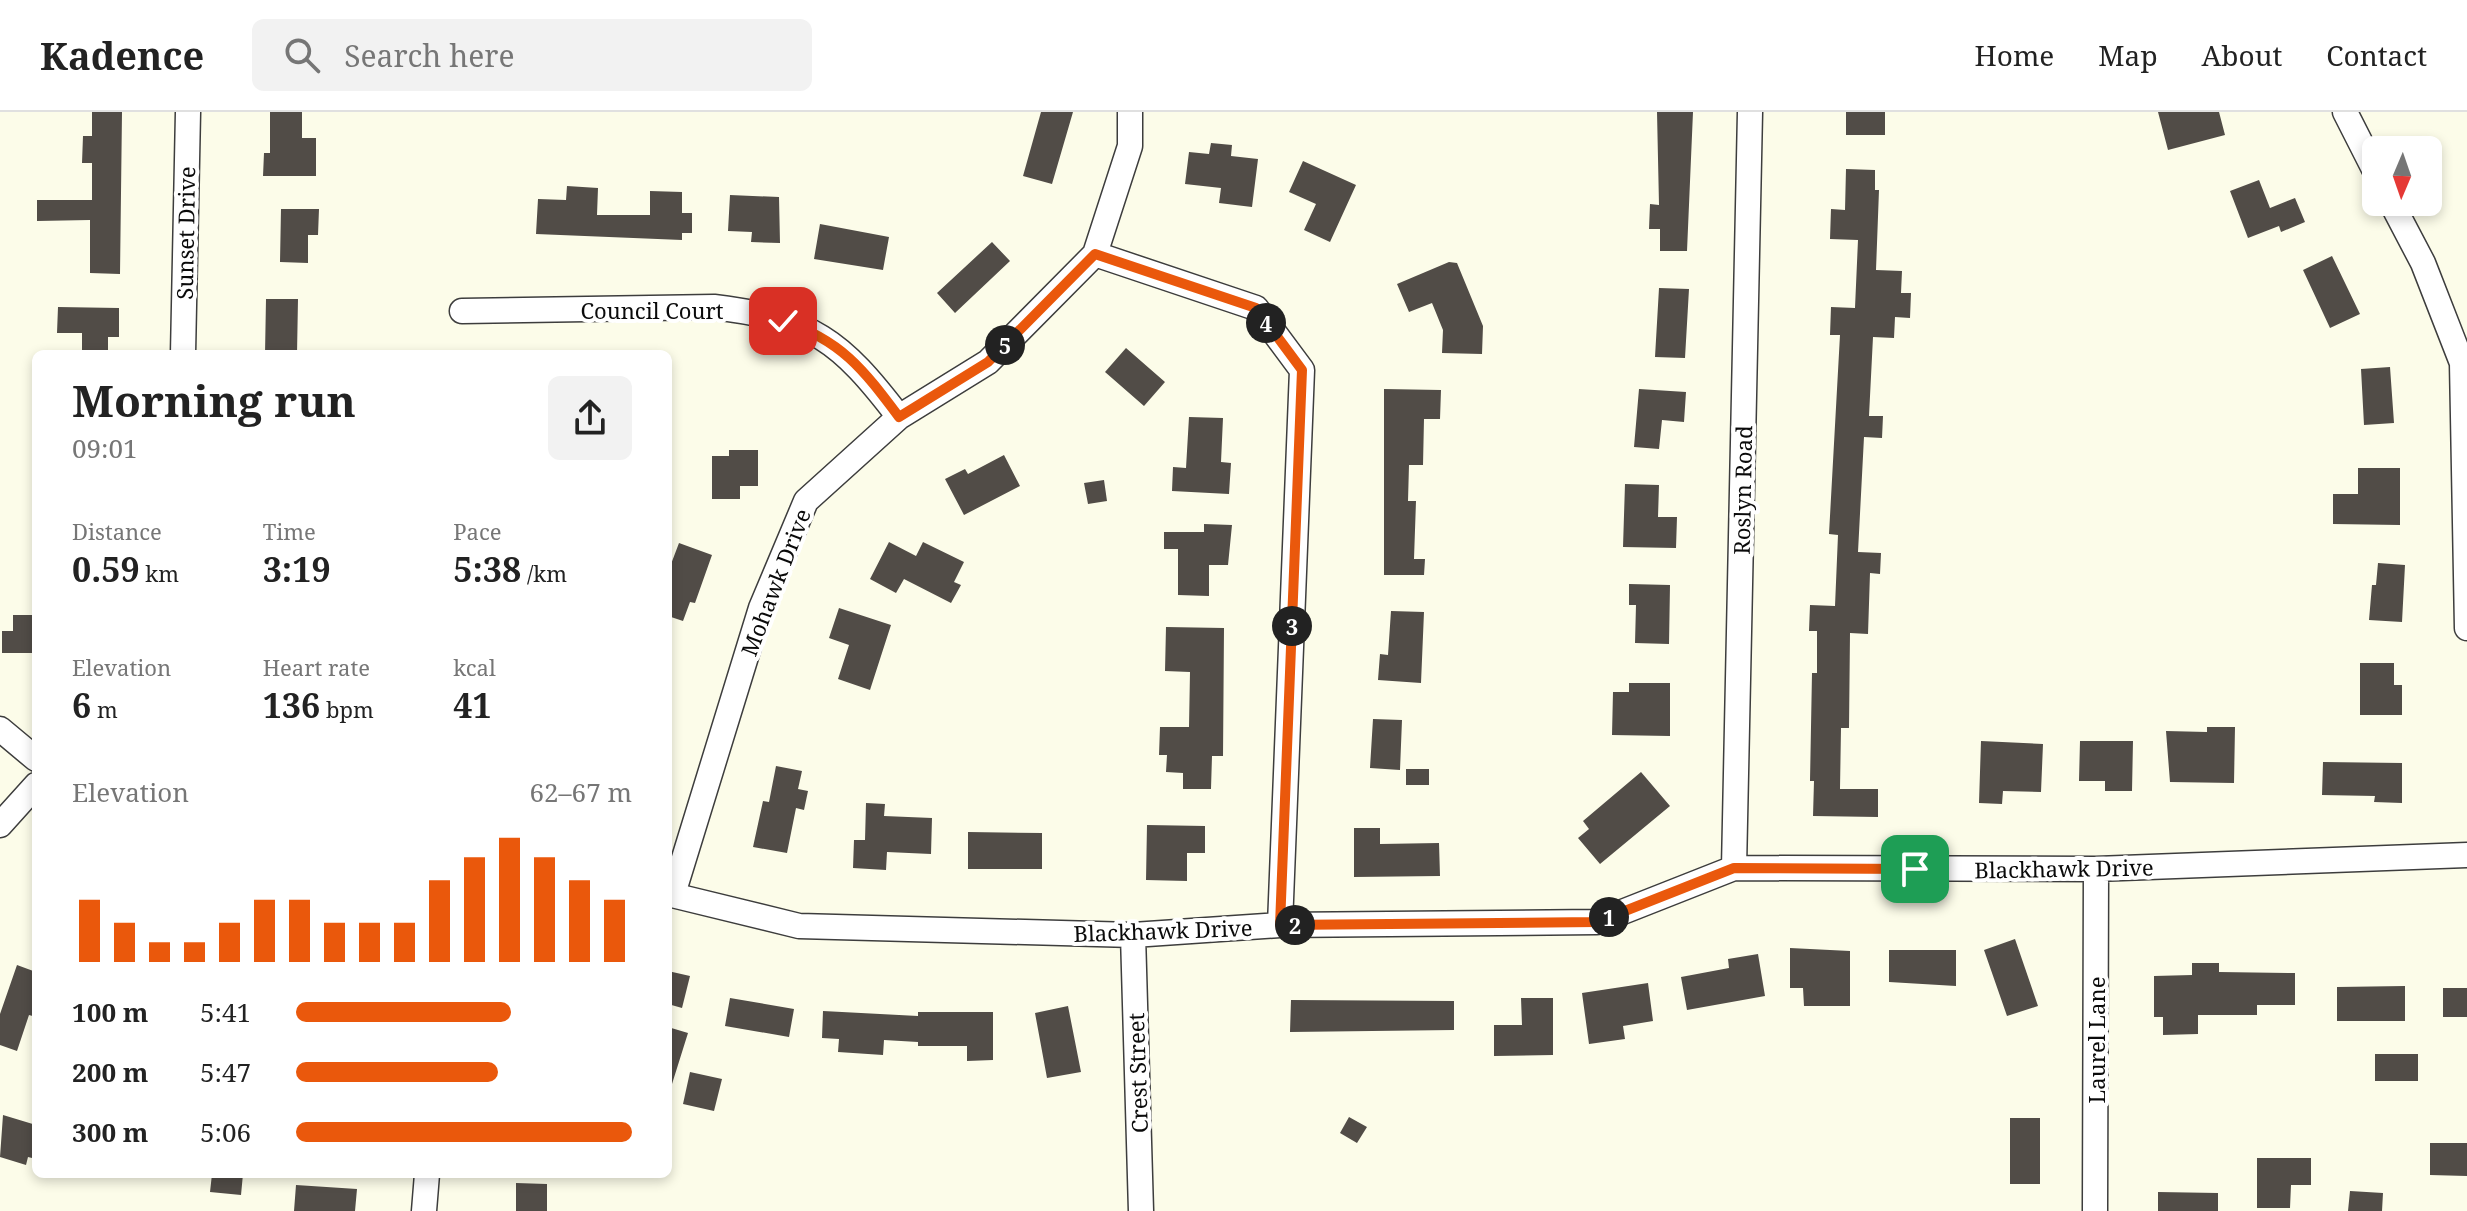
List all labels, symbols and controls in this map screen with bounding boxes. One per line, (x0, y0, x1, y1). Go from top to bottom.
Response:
search box (252, 19, 812, 91)
text: Kadence (40, 29, 204, 81)
icon: search (280, 33, 324, 77)
text: Search here (344, 35, 514, 76)
text: Home (1975, 36, 2054, 74)
text: Map (2098, 36, 2158, 74)
text: About (2202, 36, 2282, 74)
text: Contact (2326, 36, 2427, 74)
north arrow (2362, 136, 2442, 216)
map controls (2362, 136, 2442, 216)
street label: Sunset Drive (169, 166, 201, 300)
pin (749, 287, 817, 355)
street label: Council Court (580, 295, 724, 325)
icon: check (761, 299, 805, 343)
pin: 4 (1246, 303, 1286, 343)
text: 4 (1260, 308, 1272, 338)
pin: 5 (985, 325, 1025, 365)
text: 5 (999, 330, 1011, 360)
text: Morning run (72, 370, 356, 430)
button: share (548, 376, 632, 460)
street label: Roslyn Road (1726, 425, 1758, 555)
text: 09:01 (72, 430, 138, 466)
street label: Mohawk Drive (733, 504, 817, 660)
text: Distance (72, 516, 162, 546)
text: Time (263, 516, 316, 546)
text: Pace (453, 516, 502, 546)
text: 0.59 (72, 546, 140, 592)
text: 3:19 (263, 546, 331, 592)
text: 5:38 (453, 546, 521, 592)
text: km (140, 558, 179, 588)
text: /km (521, 558, 567, 588)
pin: 3 (1272, 606, 1312, 646)
text: 3 (1286, 611, 1298, 641)
text: Elevation (72, 652, 171, 682)
text: Heart rate (263, 652, 370, 682)
text: kcal (453, 652, 496, 682)
text: 6 (72, 682, 91, 728)
text: 136 (263, 682, 320, 728)
text: 41 (453, 682, 492, 728)
text: m (91, 694, 118, 724)
text: bpm (320, 694, 374, 724)
text: Elevation (72, 774, 189, 810)
text: 62–67 m (530, 774, 632, 810)
pin (1881, 835, 1949, 903)
icon: arrive (1893, 847, 1937, 891)
street label: Blackhawk Drive (1974, 851, 2154, 885)
pin: 1 (1589, 897, 1629, 937)
text: 1 (1603, 902, 1615, 932)
pin: 2 (1275, 905, 1315, 945)
text: 2 (1289, 910, 1301, 940)
street label: Blackhawk Drive (1073, 912, 1253, 948)
street label: Laurel Lane (2081, 977, 2111, 1103)
text: 100 m (72, 994, 148, 1030)
text: 5:41 (200, 994, 251, 1030)
street label: Crest Street (1120, 1012, 1154, 1134)
text: 200 m (72, 1054, 148, 1090)
text: 5:47 (200, 1054, 251, 1090)
text: 300 m (72, 1114, 148, 1150)
text: 5:06 (200, 1114, 251, 1150)

